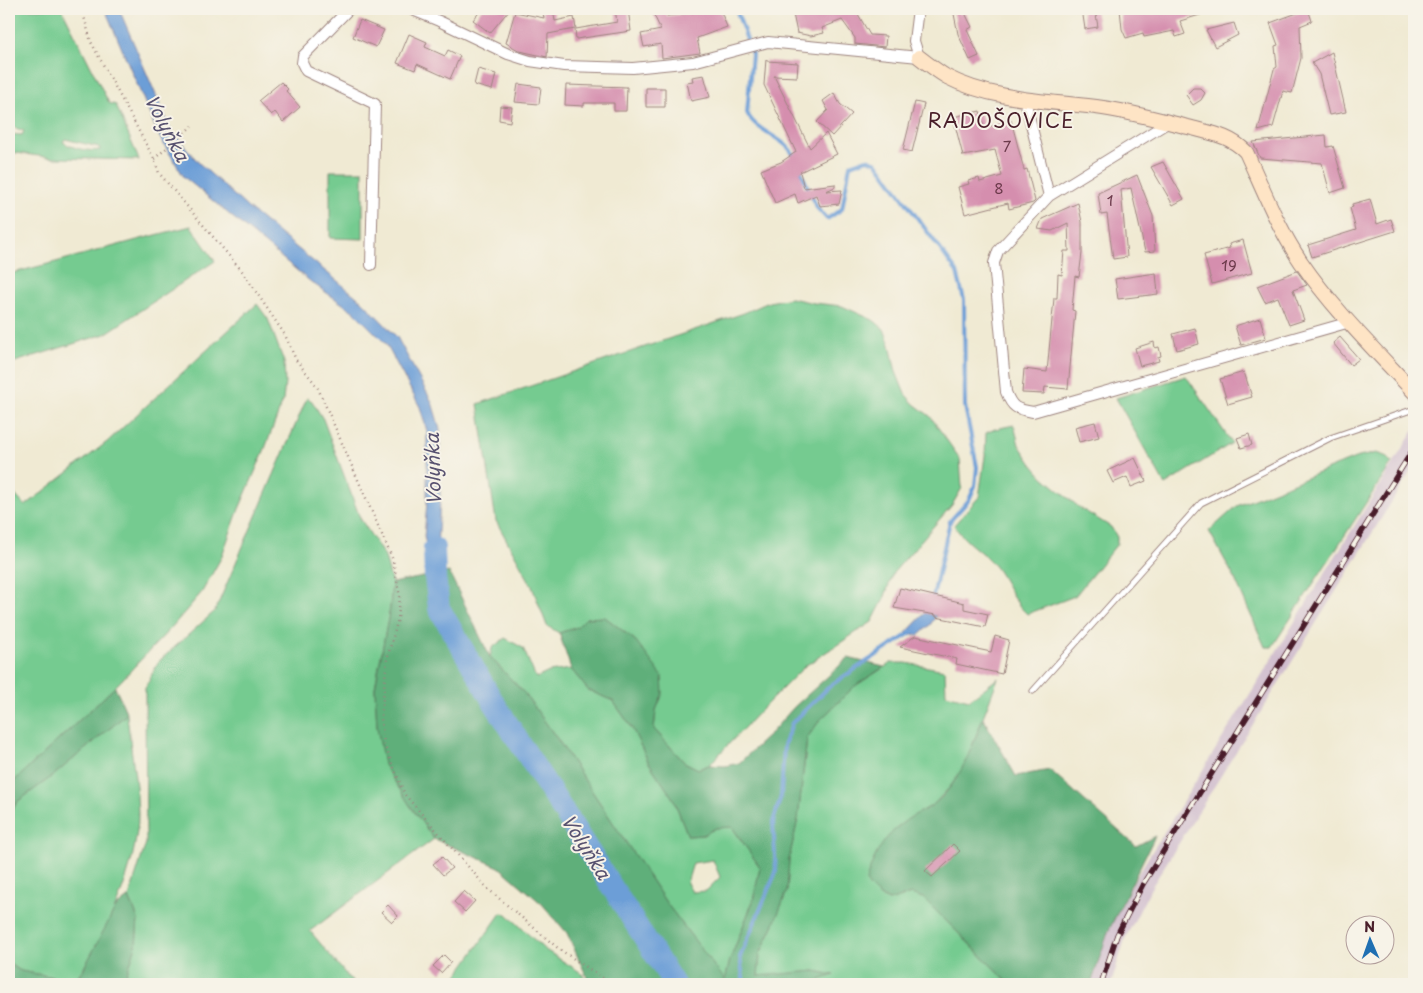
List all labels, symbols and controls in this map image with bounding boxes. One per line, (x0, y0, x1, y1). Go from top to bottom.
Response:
water label: Volyňka (139, 89, 198, 167)
district label: RADOŠOVICE (928, 105, 1074, 135)
house number: 7 (1003, 134, 1012, 157)
house number: 8 (994, 176, 1004, 199)
house number: 1 (1107, 188, 1113, 211)
house number: 19 (1221, 253, 1237, 276)
water label: Volyňka (417, 431, 447, 506)
water label: Volyňka (555, 809, 619, 885)
north arrow (1346, 916, 1396, 966)
text: N (1364, 916, 1375, 937)

